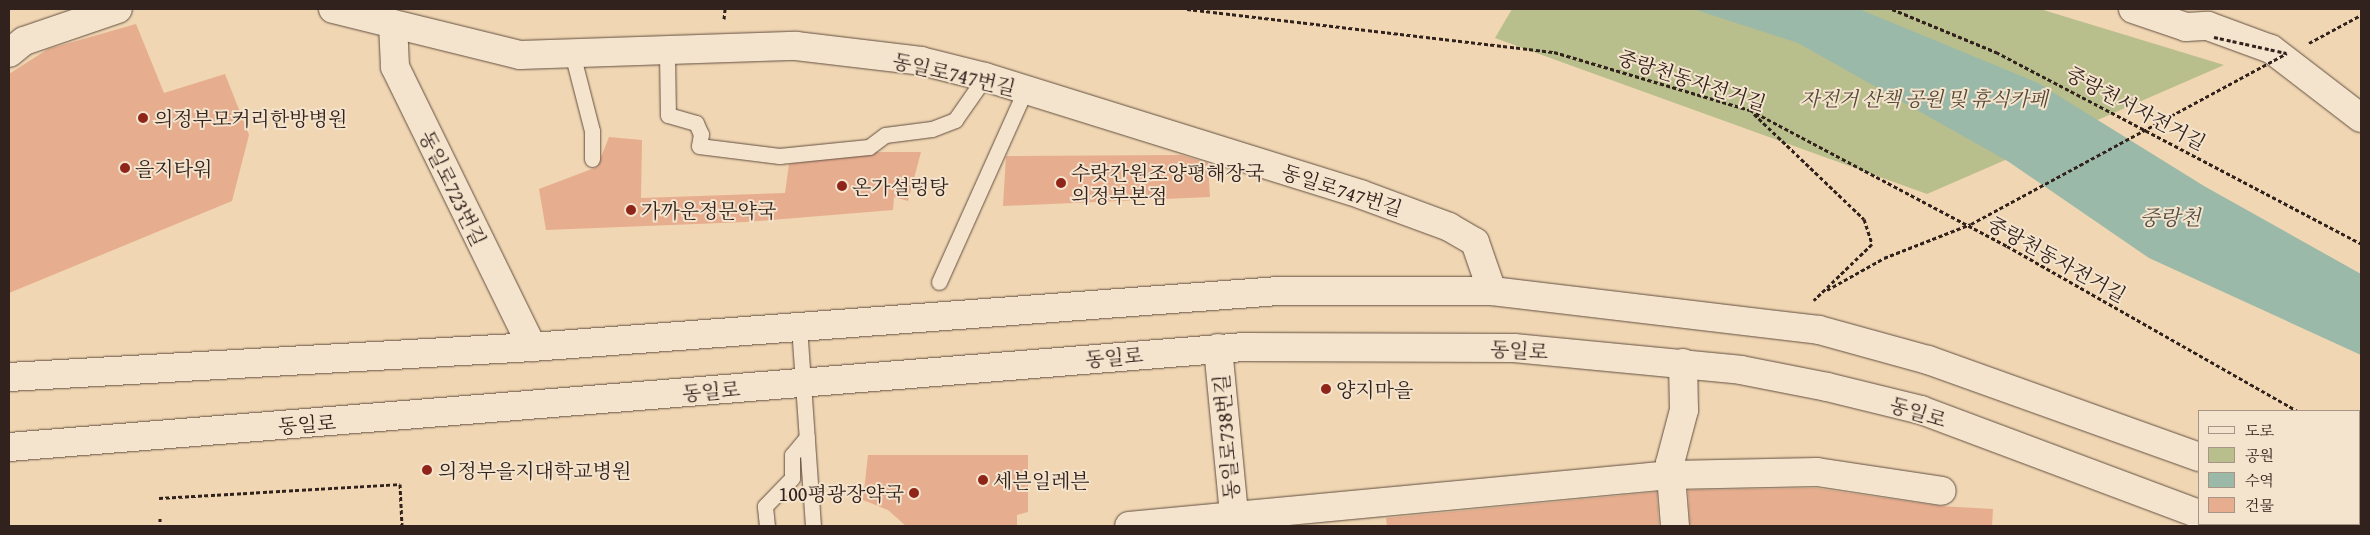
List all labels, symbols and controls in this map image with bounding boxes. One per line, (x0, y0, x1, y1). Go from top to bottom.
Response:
street label: 중랑천동자전거길 (1615, 45, 1769, 115)
street label: 동일로747번길 (890, 48, 1018, 100)
street label: 중랑천서자전거길 (2062, 61, 2210, 155)
park label: 자전거 산책 공원 및 휴식카페 (1800, 86, 2048, 110)
place label: 의정부모커리한방병원 (154, 106, 347, 130)
marker: 의정부모커리한방병원 (136, 111, 150, 125)
street label: 동일로723번길 (415, 126, 491, 250)
place label: 을지타워 (135, 156, 212, 180)
street label: 동일로747번길 (1279, 159, 1405, 221)
place label: 수랏간원조양평해장국 의정부본점 (1071, 160, 1264, 207)
marker: 을지타워 (119, 162, 131, 174)
place label: 온가설렁탕 (852, 174, 949, 198)
marker: 수랏간원조양평해장국 의정부본점 (1055, 177, 1067, 189)
marker: 온가설렁탕 (836, 180, 848, 192)
place label: 가까운정문약국 (641, 198, 776, 222)
marker: 가까운정문약국 (625, 204, 637, 216)
water label: 중랑천 (2140, 205, 2200, 231)
street label: 중랑천동자전거길 (1984, 211, 2130, 307)
street label: 동일로 (1489, 336, 1549, 364)
street label: 동일로 (1084, 343, 1144, 371)
street label: 동일로738번길 (1209, 373, 1243, 501)
street label: 동일로 (681, 377, 741, 405)
place label: 양지마을 (1336, 377, 1413, 401)
marker: 양지마을 (1320, 383, 1332, 395)
street label: 동일로 (1887, 392, 1949, 432)
street label: 동일로 (277, 410, 337, 438)
legend (2198, 410, 2360, 525)
text: 도로 (2245, 420, 2274, 441)
text: 공원 (2245, 445, 2274, 466)
place label: 의정부을지대학교병원 (438, 458, 631, 482)
marker: 의정부을지대학교병원 (420, 463, 434, 477)
place label: 세븐일레븐 (993, 468, 1090, 492)
text: 수역 (2245, 470, 2274, 491)
marker: 세븐일레븐 (977, 474, 989, 486)
place label: 100평광장약국 (779, 481, 904, 505)
marker: 100평광장약국 (908, 487, 920, 499)
text: 건물 (2245, 495, 2274, 516)

